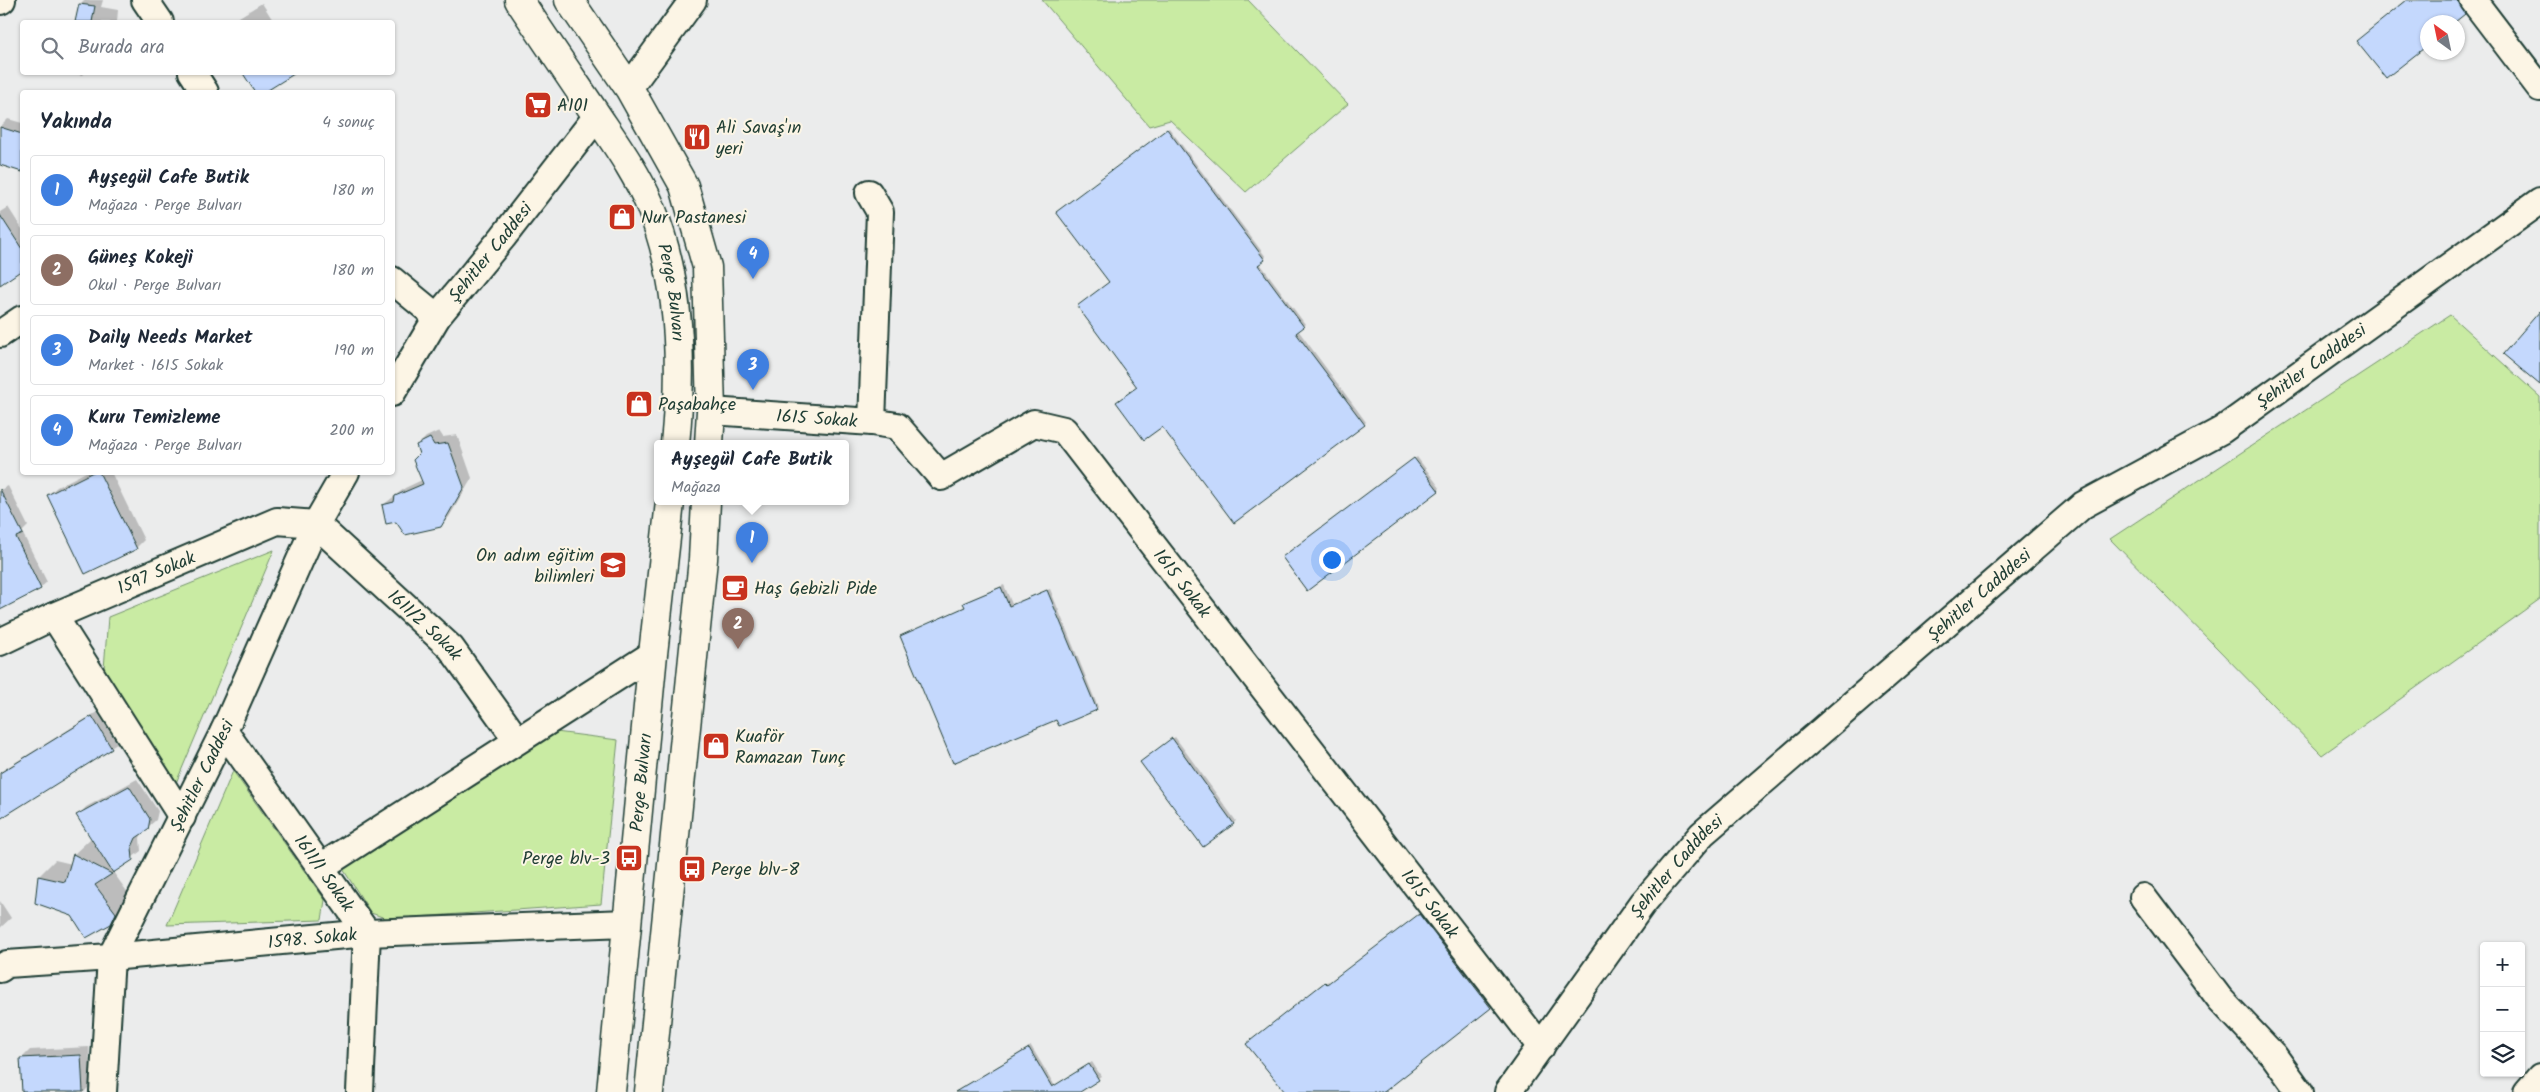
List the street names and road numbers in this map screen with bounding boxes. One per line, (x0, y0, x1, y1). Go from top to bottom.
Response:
street label: Şehitler Caddesi (441, 196, 541, 310)
street label: Perge Bulvarı (648, 240, 691, 342)
street label: Şehitler Cadddesi (2250, 317, 2374, 417)
street label: 1615 Sokak (775, 402, 859, 437)
street label: Şehitler Cadddesi (1921, 542, 2039, 650)
street label: 1615 Sokak (1145, 543, 1218, 626)
street label: 1597 Sokak (113, 544, 201, 603)
street label: 1611/2 Sokak (380, 583, 469, 668)
street label: Şehitler Caddesi (163, 715, 243, 837)
street label: Perge Bulvarı (623, 732, 661, 833)
street label: Şehitler Cadddesi (1623, 808, 1731, 925)
street label: 1611/1 Sokak (286, 829, 361, 919)
street label: 1615 Sokak (1393, 863, 1466, 946)
street label: 1598. Sokak (266, 921, 359, 958)

